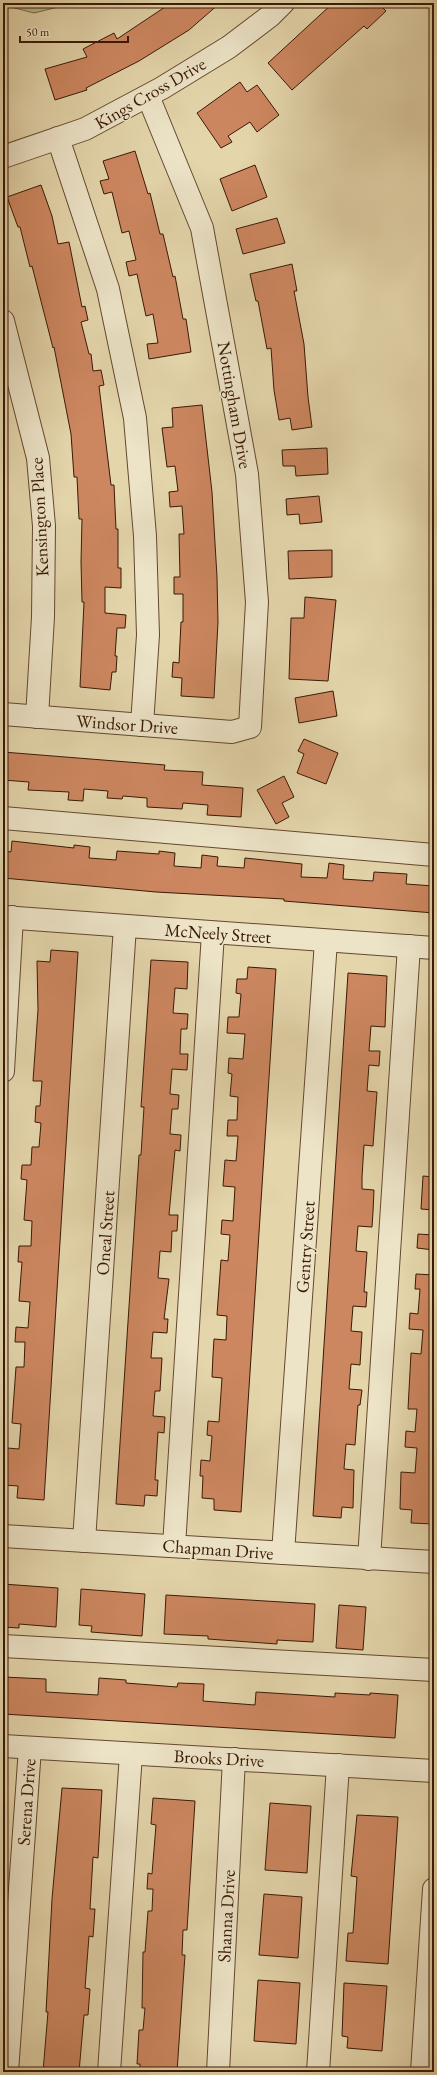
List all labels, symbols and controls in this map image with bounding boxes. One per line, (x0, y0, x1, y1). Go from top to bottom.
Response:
scale bar (20, 18, 128, 44)
text: 50 m (26, 24, 50, 40)
street label: Kings Cross Drive (90, 52, 210, 134)
street label: Nottingham Drive (212, 340, 258, 470)
street label: Kensington Place (24, 457, 54, 577)
street label: Windsor Drive (75, 709, 179, 739)
street label: McNeely Street (164, 918, 272, 948)
street label: Oneal Street (91, 1190, 119, 1276)
street label: Gentry Street (290, 1200, 320, 1294)
street label: Chapman Drive (162, 1534, 274, 1564)
street label: Brooks Drive (173, 1744, 265, 1772)
street label: Serena Drive (11, 1758, 41, 1846)
street label: Shanna Drive (212, 1869, 240, 1963)

